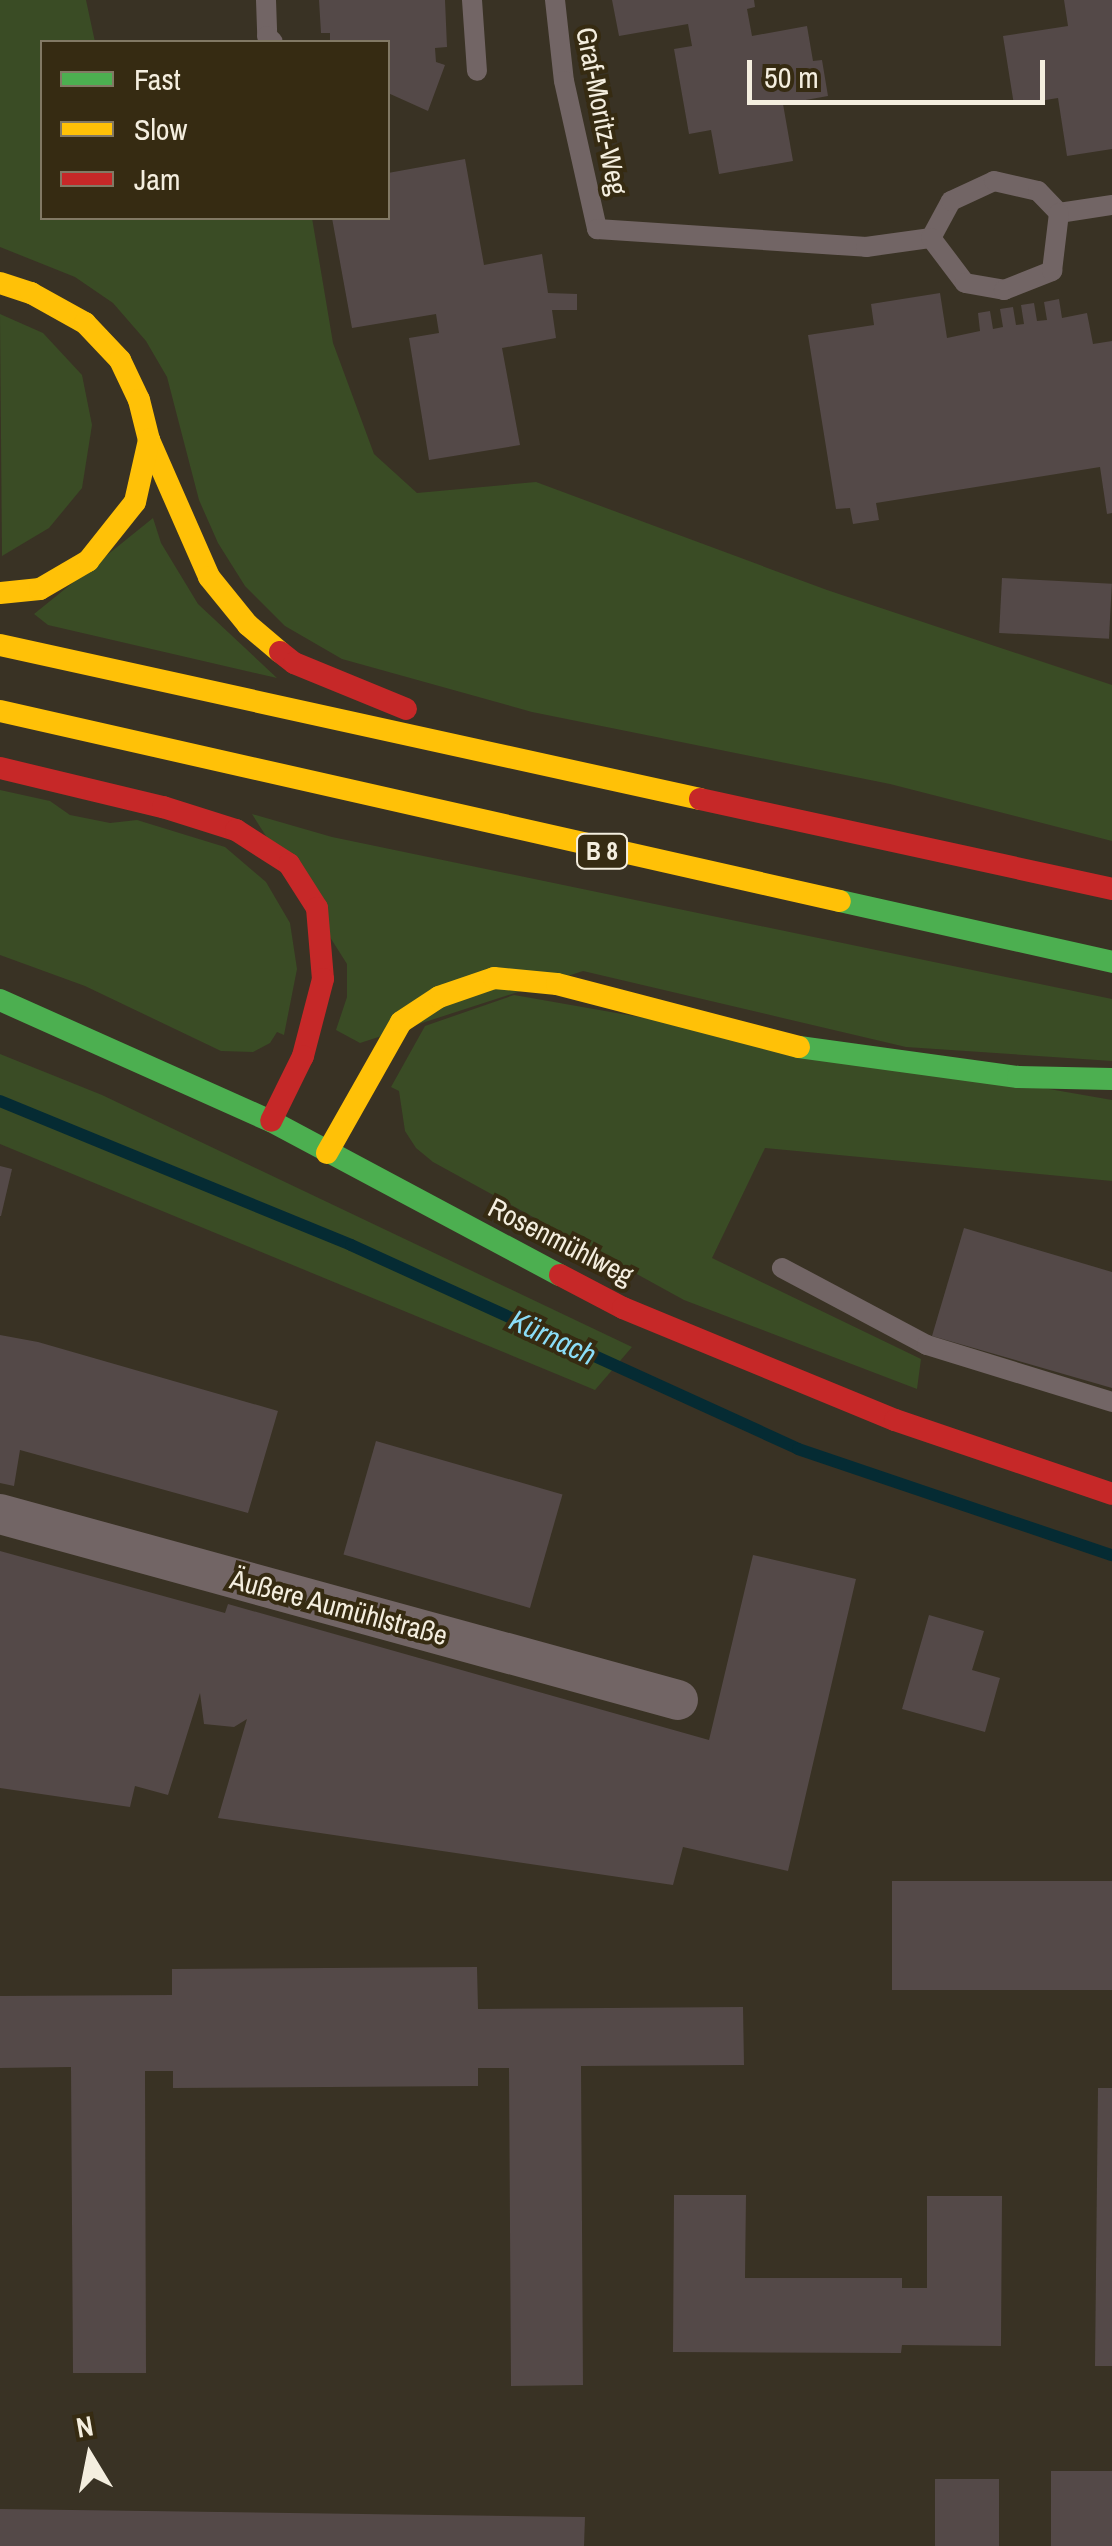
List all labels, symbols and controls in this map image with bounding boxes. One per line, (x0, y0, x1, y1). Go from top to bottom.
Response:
street label: Graf-Moritz-Weg (569, 24, 635, 198)
legend (40, 40, 390, 220)
scale bar (752, 40, 1050, 102)
text: 50 m (764, 57, 819, 97)
text: Fast (134, 59, 181, 99)
text: Slow (134, 109, 187, 149)
text: Jam (134, 159, 180, 199)
road number: B 8 (574, 831, 630, 871)
street label: Rosenmühlweg (483, 1190, 639, 1292)
water label: Kürnach (504, 1301, 602, 1373)
street label: Äußere Aumühlstraße (226, 1562, 452, 1652)
north arrow (40, 2406, 140, 2506)
text: N (73, 2406, 96, 2447)

